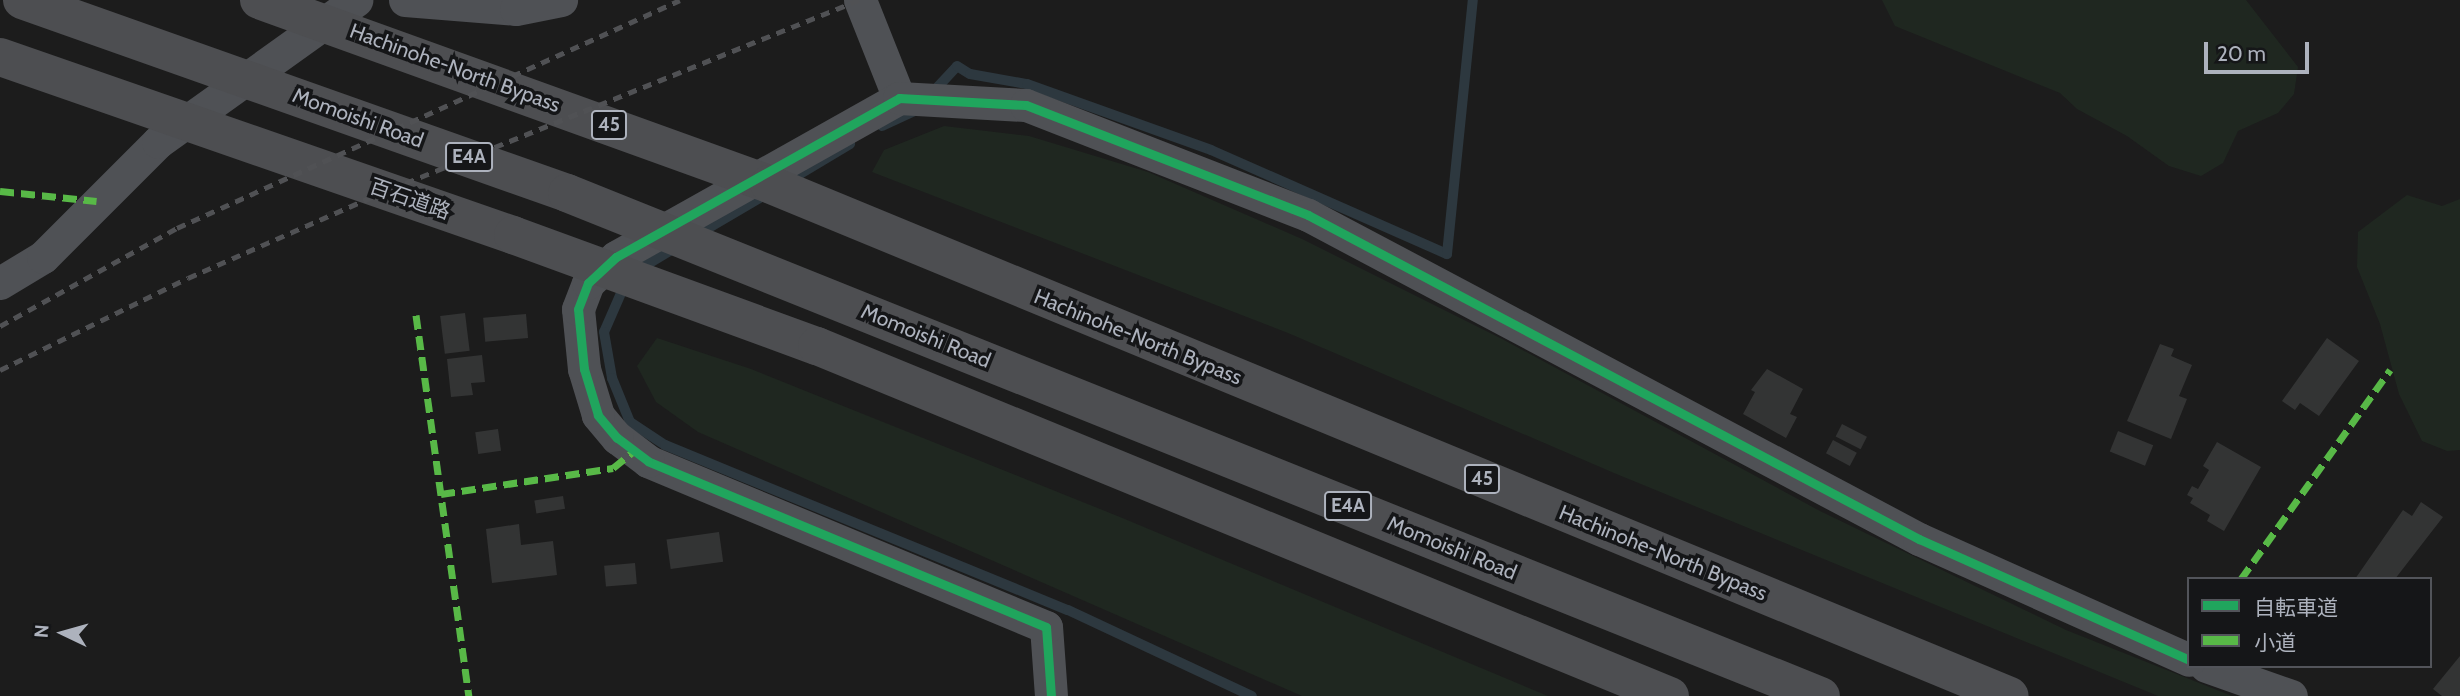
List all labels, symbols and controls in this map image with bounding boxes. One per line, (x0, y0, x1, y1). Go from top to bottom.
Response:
street label: Hachinohe-North Bypass (346, 18, 564, 118)
scale bar (2208, 28, 2313, 72)
text: 20 m (2217, 41, 2266, 66)
street label: Momoishi Road (289, 83, 427, 153)
road number: 45 (590, 110, 628, 140)
road number: E4A (444, 141, 494, 172)
street label: 百石道路 (366, 173, 454, 225)
street label: Hachinohe-North Bypass (1030, 284, 1246, 390)
street label: Momoishi Road (858, 299, 994, 373)
road number: 45 (1463, 464, 1501, 494)
road number: E4A (1324, 491, 1372, 522)
street label: Hachinohe-North Bypass (1555, 500, 1771, 606)
street label: Momoishi Road (1384, 511, 1520, 585)
legend (2187, 577, 2432, 668)
text: 自転車道 (2254, 595, 2338, 620)
north arrow (28, 598, 98, 668)
text: N (30, 623, 54, 639)
text: 小道 (2254, 630, 2296, 655)

